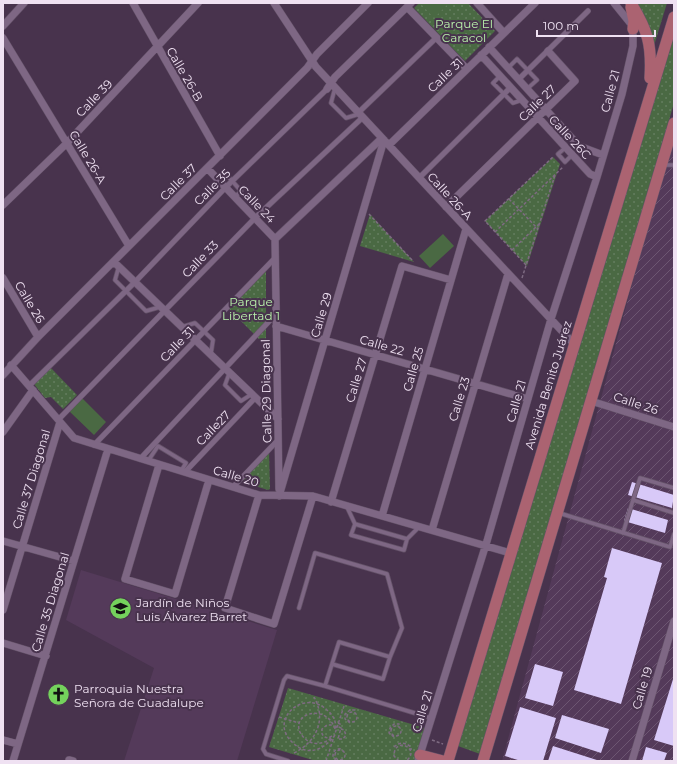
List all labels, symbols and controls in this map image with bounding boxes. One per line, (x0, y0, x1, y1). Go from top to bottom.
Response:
scale bar (537, 12, 655, 38)
park label: Parque El Caracol (435, 16, 493, 45)
text: 100 m (543, 18, 579, 33)
street label: Calle 26-B (163, 44, 207, 104)
street label: Calle 31 (424, 55, 466, 95)
street label: Calle 21 (597, 68, 623, 114)
street label: Calle 39 (72, 76, 116, 120)
street label: Calle 27 (515, 82, 559, 124)
street label: Calle 26C (546, 112, 595, 163)
street label: Calle 26-A (66, 128, 110, 187)
street label: Calle 37 (156, 160, 200, 204)
street label: Calle 35 (191, 165, 234, 208)
street label: Calle 26-A (424, 169, 476, 223)
street label: Calle 24 (235, 182, 279, 226)
street label: Calle 33 (179, 237, 221, 281)
street label: Calle 26 (12, 278, 48, 326)
street label: Calle 29 (307, 291, 335, 339)
park label: Parque Libertad 1 (222, 294, 280, 323)
street label: Avenida Benito Juárez (521, 319, 575, 451)
street label: Calle 31 (157, 323, 197, 365)
street label: Calle 22 (358, 331, 406, 359)
street label: Calle 29 Diagonal (258, 339, 274, 443)
street label: Calle 25 (399, 345, 427, 393)
street label: Calle 27 (342, 356, 370, 404)
street label: Calle 23 (445, 375, 473, 423)
street label: Calle 21 (503, 378, 529, 424)
street label: Calle 26 (612, 389, 660, 417)
street label: Calle27 (193, 407, 233, 449)
street label: Calle 37 Diagonal (9, 427, 53, 531)
street label: Calle 20 (211, 462, 261, 490)
street label: Calle 35 Diagonal (28, 550, 72, 654)
place label: Jardín de Niños Luis Álvarez Barret (135, 595, 247, 624)
school or university icon: Jardín de Niños Luis Álvarez Barret (107, 596, 133, 622)
street label: Calle 19 (628, 665, 656, 711)
place label: Parroquia Nuestra Señora de Guadalupe (74, 681, 204, 710)
church icon: Parroquia Nuestra Señora de Guadalupe (45, 682, 71, 708)
street label: Calle 21 (408, 688, 436, 734)

